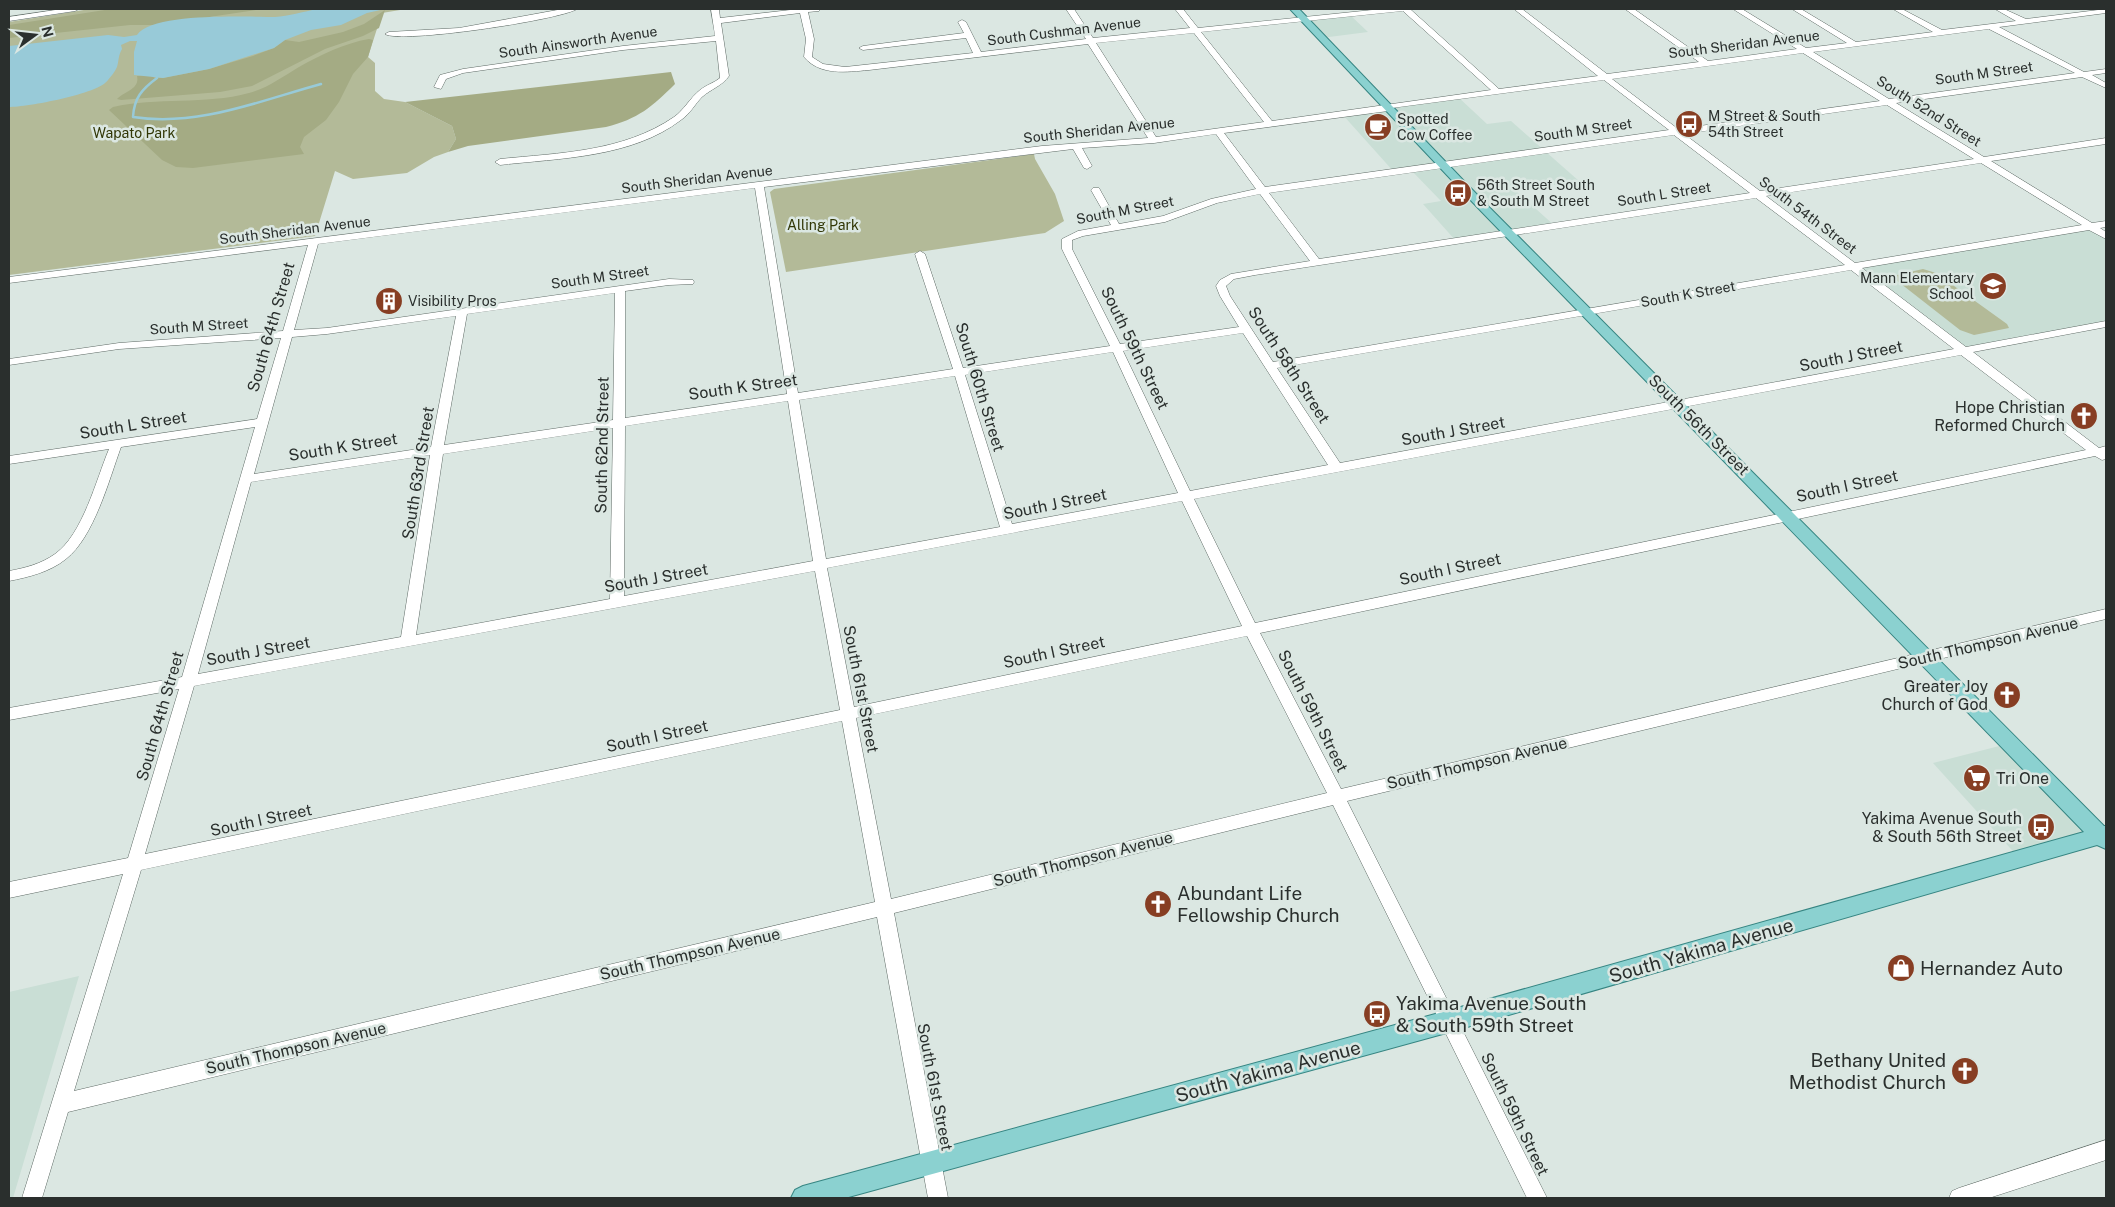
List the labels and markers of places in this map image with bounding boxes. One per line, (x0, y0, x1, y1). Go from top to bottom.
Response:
place label: M Street & South 54th Street (1708, 108, 1820, 140)
bus stop icon: M Street & South 54th Street (1674, 109, 1704, 139)
place label: Spotted Cow Coffee (1397, 111, 1473, 143)
cafe icon: Spotted Cow Coffee (1363, 112, 1393, 142)
place label: 56th Street South & South M Street (1477, 177, 1595, 209)
bus stop icon: 56th Street South & South M Street (1443, 178, 1473, 208)
place label: Mann Elementary School (1860, 270, 1975, 302)
school or university icon: Mann Elementary School (1978, 271, 2008, 301)
building icon: Visibility Pros (374, 286, 404, 316)
place label: Visibility Pros (408, 293, 497, 309)
place label: Hope Christian Reformed Church (1934, 398, 2065, 435)
church icon: Hope Christian Reformed Church (2069, 401, 2099, 431)
place label: Greater Joy Church of God (1881, 677, 1988, 714)
church icon: Greater Joy Church of God (1992, 680, 2022, 710)
supermarket icon: Tri One (1962, 763, 1992, 793)
place label: Tri One (1996, 769, 2049, 788)
place label: Yakima Avenue South & South 56th Street (1862, 809, 2022, 846)
bus stop icon: Yakima Avenue South & South 56th Street (2026, 812, 2056, 842)
place label: Abundant Life Fellowship Church (1177, 882, 1340, 926)
church icon: Abundant Life Fellowship Church (1143, 889, 1173, 919)
shop icon: Hernandez Auto (1886, 953, 1916, 983)
place label: Hernandez Auto (1920, 957, 2063, 979)
place label: Yakima Avenue South & South 59th Street (1396, 992, 1586, 1036)
bus stop icon: Yakima Avenue South & South 59th Street (1362, 999, 1392, 1029)
place label: Bethany United Methodist Church (1789, 1049, 1946, 1093)
church icon: Bethany United Methodist Church (1950, 1056, 1980, 1086)

